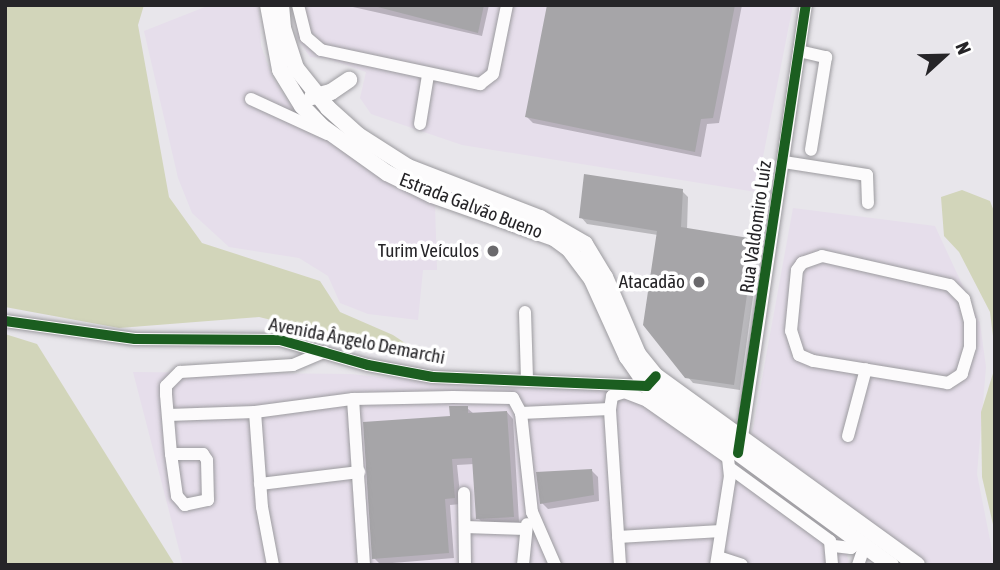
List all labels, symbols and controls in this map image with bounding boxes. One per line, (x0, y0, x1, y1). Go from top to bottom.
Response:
north arrow (909, 21, 979, 91)
text: N (951, 39, 976, 57)
street label: Rua Valdomiro Luíz (735, 159, 777, 295)
street label: Estrada Galvão Bueno (396, 168, 546, 244)
place label: Turim Veículos (378, 240, 479, 262)
marker: Turim Veículos (485, 243, 501, 259)
place label: Atacadão (619, 271, 685, 293)
marker: Atacadão (691, 274, 707, 290)
street label: Avenida Ângelo Demarchi (267, 313, 447, 369)

